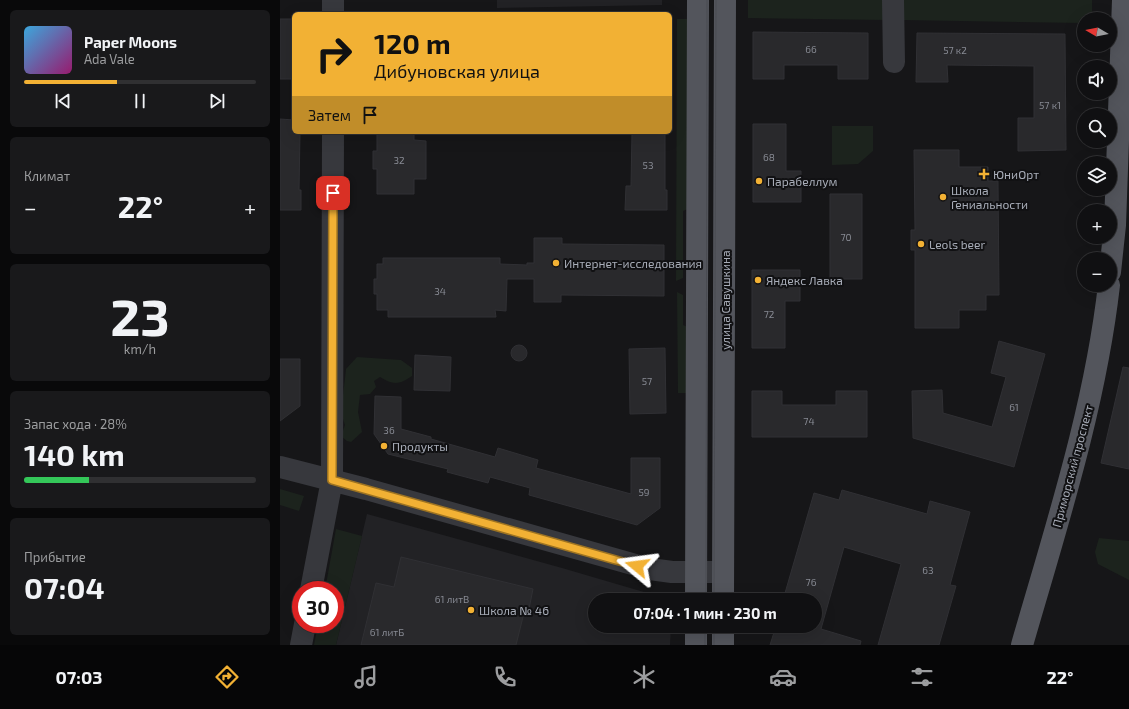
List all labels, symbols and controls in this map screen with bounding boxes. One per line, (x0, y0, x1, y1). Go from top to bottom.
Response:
north arrow (1077, 12, 1117, 52)
map controls (1077, 12, 1117, 292)
text: 120 m (374, 26, 451, 60)
icon: right (308, 28, 360, 80)
text: Paper Moons (84, 33, 177, 51)
house number: 66 (805, 43, 817, 55)
house number: 57 к2 (943, 44, 967, 56)
text: Ada Vale (84, 51, 135, 67)
text: Дибуновская улица (374, 60, 540, 82)
button: sound (1077, 60, 1117, 100)
icon: previous (52, 90, 74, 112)
icon: pause (129, 90, 151, 112)
icon: next (206, 90, 228, 112)
house number: 57 к1 (1039, 99, 1061, 111)
icon: arrive (359, 104, 381, 126)
text: Затем (308, 106, 351, 124)
button: search (1077, 108, 1117, 148)
house number: 68 (763, 151, 775, 163)
house number: 32 (393, 154, 405, 166)
button: layers (1077, 156, 1117, 196)
house number: 53 (643, 159, 653, 171)
place label: ЮниОрт (993, 167, 1039, 181)
text: Климат (24, 168, 70, 184)
marker: ЮниОрт (978, 168, 990, 180)
place label: Парабеллум (767, 174, 838, 189)
pin (316, 176, 350, 210)
marker: Парабеллум (754, 176, 764, 186)
icon: arrive (322, 182, 344, 204)
place label: Школа Гениальности (951, 183, 1028, 211)
text: 22° (118, 188, 163, 224)
marker: Школа Гениальности (938, 192, 948, 202)
text: − (24, 194, 37, 220)
text: + (244, 194, 256, 220)
button: + (1077, 204, 1117, 244)
house number: 70 (840, 231, 852, 243)
place label: Leols beer (929, 237, 985, 251)
marker: Leols beer (916, 239, 926, 249)
street label: улица Савушкина (718, 250, 733, 350)
button: − (1077, 252, 1117, 292)
place label: Интернет-исследования (564, 256, 702, 270)
marker: Интернет-исследования (551, 258, 561, 268)
place label: Яндекс Лавка (766, 273, 843, 287)
marker: Яндекс Лавка (753, 275, 763, 285)
text: 23 (110, 284, 170, 346)
house number: 34 (434, 285, 446, 297)
house number: 72 (764, 308, 775, 320)
text: km/h (124, 341, 156, 357)
house number: 57 (642, 375, 652, 387)
house number: 61 (1009, 401, 1019, 413)
street label: Приморский проспект (1049, 403, 1095, 529)
house number: 74 (803, 415, 815, 427)
text: Запас хода · 28% (24, 416, 127, 432)
house number: 36 (383, 424, 395, 436)
text: 140 km (24, 436, 125, 472)
place label: Продукты (392, 439, 448, 454)
marker: Продукты (379, 441, 389, 451)
house number: 59 (638, 486, 650, 498)
position arrow (616, 545, 658, 587)
text: Прибытие (24, 549, 86, 565)
house number: 63 (922, 564, 934, 576)
text: 07:04 (24, 569, 105, 605)
house number: 76 (806, 576, 817, 588)
speed limit sign: 30 (292, 581, 344, 633)
house number: 61 литВ (435, 593, 469, 605)
place label: Школа № 46 (479, 603, 549, 617)
text: 07:04 · 1 мин · 230 m (633, 604, 777, 622)
marker: Школа № 46 (466, 605, 476, 615)
house number: 61 литБ (370, 626, 404, 638)
icon: directions (213, 663, 241, 691)
icon: music (352, 663, 380, 691)
icon: phone (491, 663, 519, 691)
icon: climate (630, 663, 658, 691)
icon: car (769, 663, 797, 691)
icon: filters (908, 663, 936, 691)
text: 07:03 (55, 666, 102, 688)
text: 22° (1046, 666, 1074, 688)

